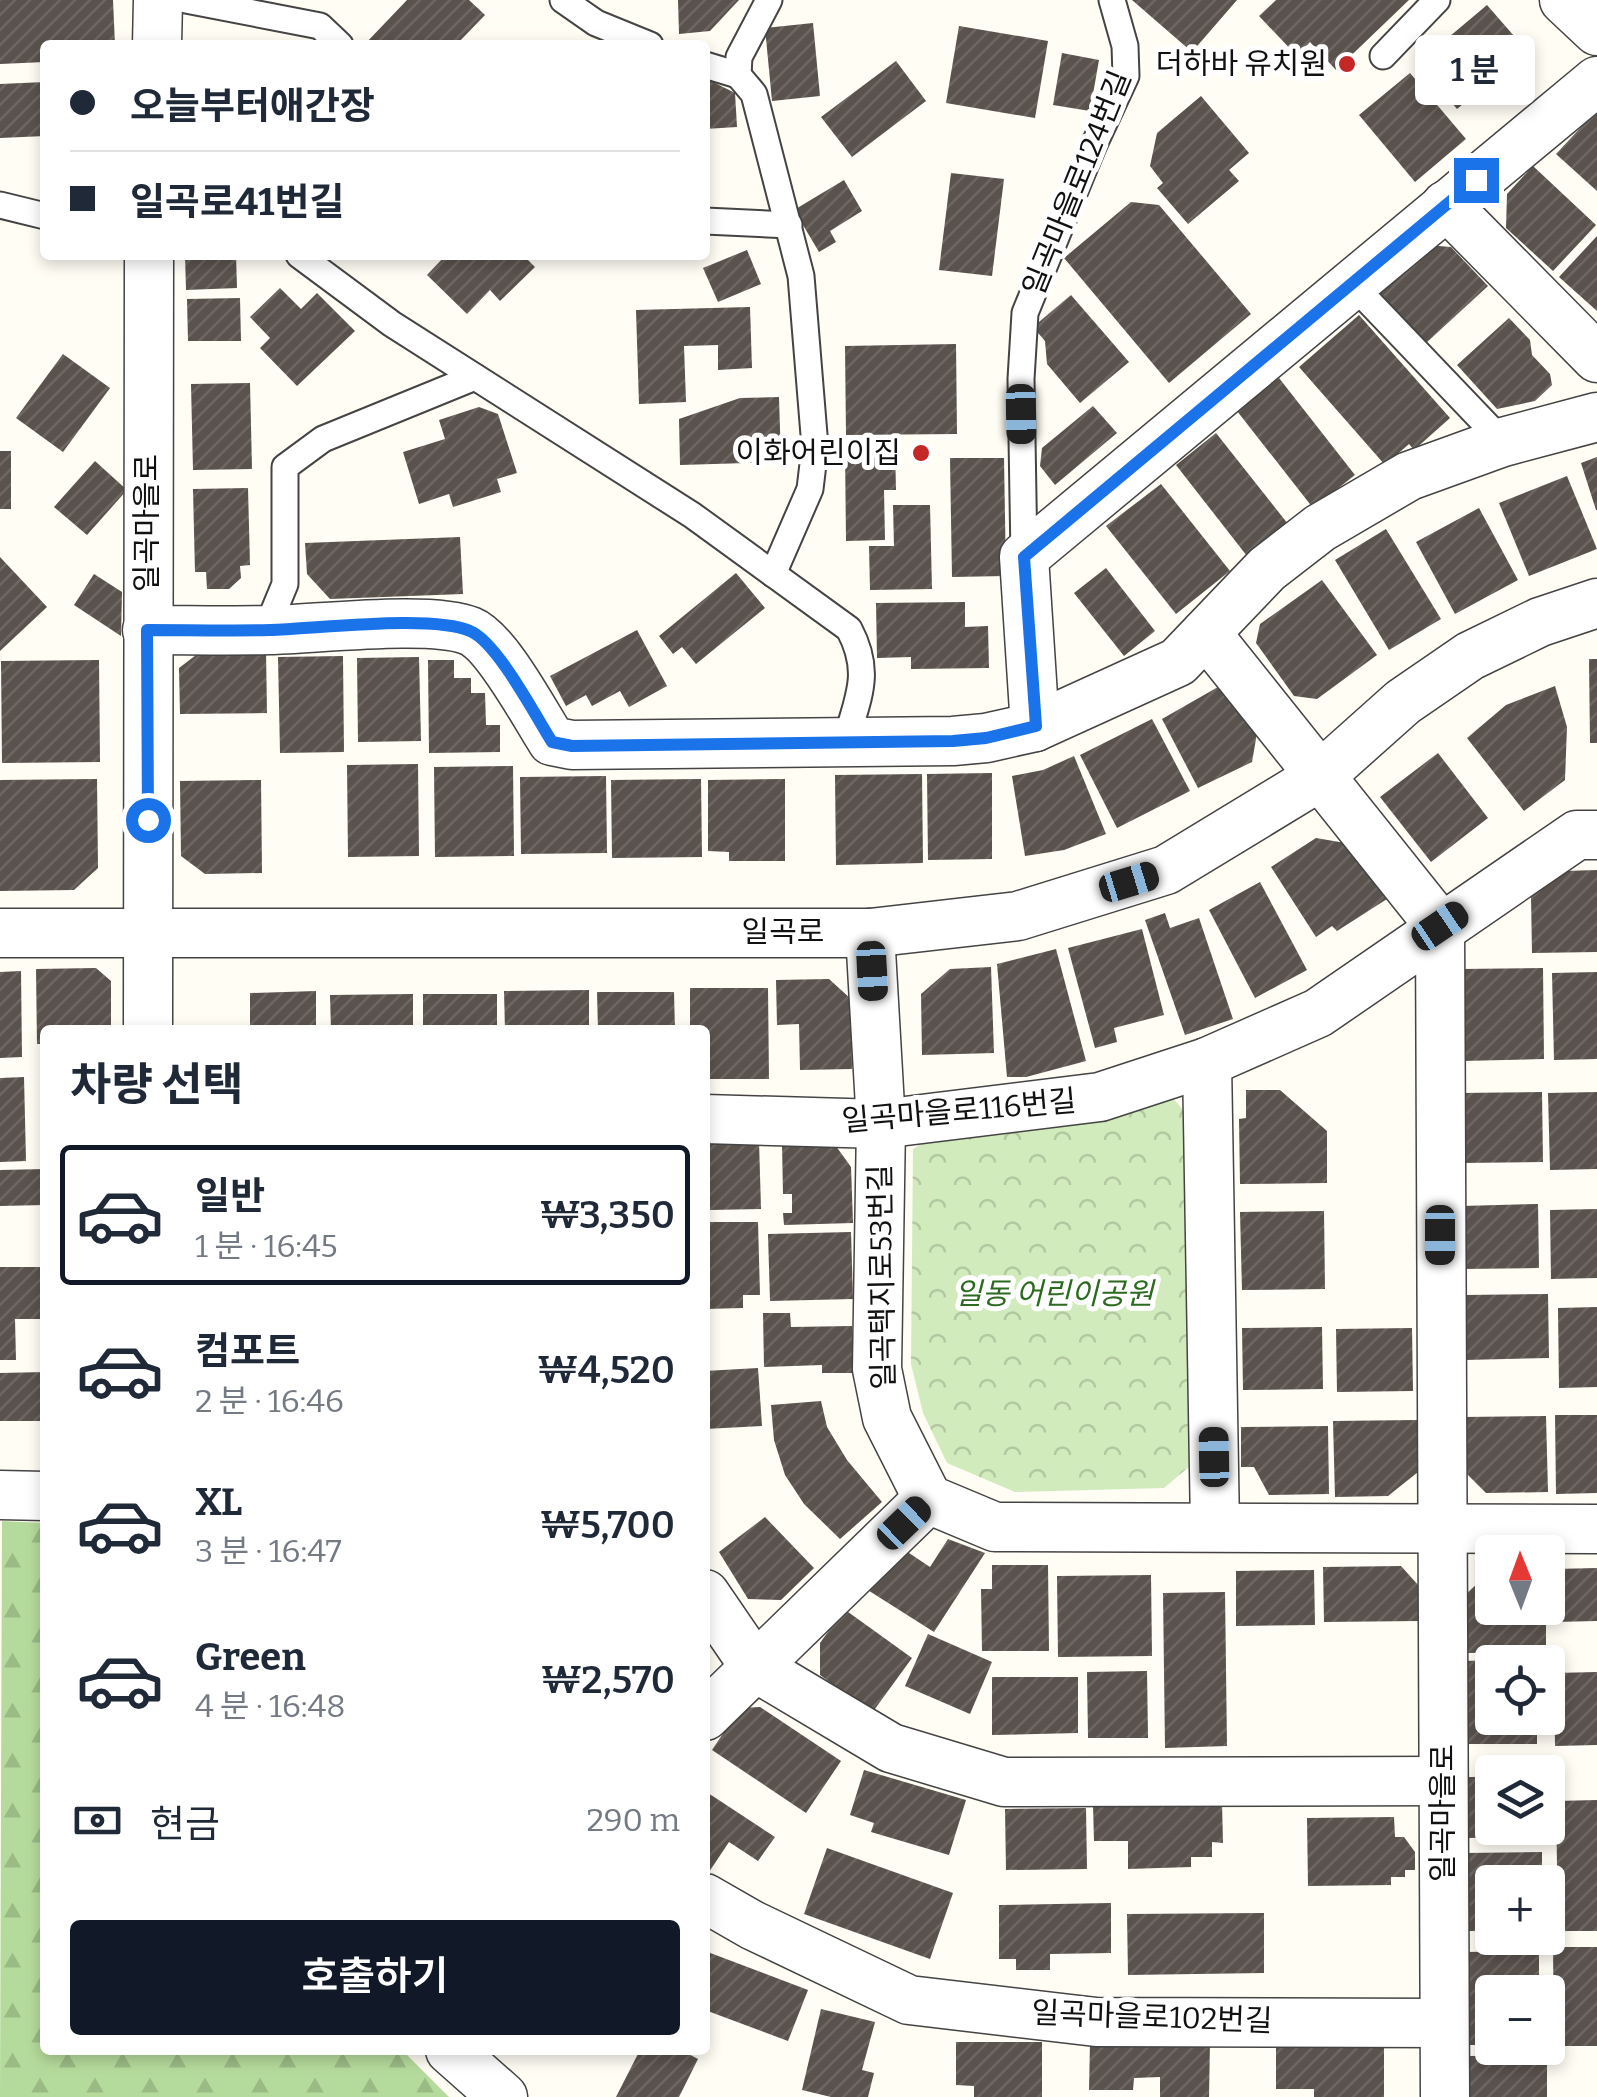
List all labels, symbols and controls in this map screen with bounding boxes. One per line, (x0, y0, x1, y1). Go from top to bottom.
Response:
callout: 1 분 (1416, 35, 1536, 105)
place label: 더하바 유치원 (1155, 46, 1327, 82)
text: 1 분 (1451, 51, 1499, 89)
marker: 더하바 유치원 (1336, 53, 1358, 75)
street label: 일곡마을로124번길 (1016, 65, 1138, 301)
text: 오늘부터애간장 (130, 83, 375, 129)
route end (1454, 158, 1499, 203)
text: 일곡로41번길 (130, 179, 344, 225)
car (1005, 384, 1037, 444)
place label: 이화어린이집 (735, 435, 901, 471)
marker: 이화어린이집 (910, 442, 932, 464)
street label: 일곡마을로 (129, 454, 165, 592)
route start (126, 798, 171, 843)
car (1096, 859, 1162, 905)
car (1407, 897, 1473, 955)
street label: 일곡로 (742, 914, 824, 950)
car (855, 940, 889, 1002)
text: 차량 선택 (70, 1058, 244, 1112)
street label: 일곡마을로116번길 (840, 1083, 1078, 1139)
street label: 일곡택지로53번길 (862, 1164, 902, 1390)
icon: car (75, 1170, 165, 1260)
text: 일반 (195, 1173, 265, 1219)
text: ₩3,350 (540, 1192, 675, 1238)
car (1425, 1205, 1455, 1265)
text: 1 분 · 16:45 (195, 1227, 338, 1265)
park label: 일동 어린이공원 (955, 1276, 1156, 1312)
icon: car (75, 1325, 165, 1415)
text: 컴포트 (195, 1328, 300, 1374)
text: ₩4,520 (538, 1347, 675, 1393)
text: 2 분 · 16:46 (195, 1382, 344, 1420)
car (1198, 1427, 1230, 1487)
text: XL (195, 1479, 242, 1525)
icon: car (75, 1480, 165, 1570)
car (872, 1491, 936, 1555)
text: ₩5,700 (540, 1502, 675, 1548)
text: 3 분 · 16:47 (195, 1532, 342, 1570)
north arrow (1475, 1535, 1565, 1625)
map controls (1475, 1535, 1565, 2065)
text: Green (195, 1634, 306, 1680)
icon: car (75, 1635, 165, 1725)
button: locate (1475, 1645, 1565, 1735)
text: ₩2,570 (542, 1657, 675, 1703)
text: 4 분 · 16:48 (195, 1687, 346, 1725)
street label: 일곡마을로 (1425, 1744, 1461, 1882)
button: layers (1475, 1755, 1565, 1845)
icon: cash (70, 1793, 125, 1848)
text: 현금 (150, 1801, 220, 1847)
text: 290 m (586, 1801, 680, 1839)
button: + (1475, 1865, 1565, 1955)
button: 호출하기 (70, 1920, 680, 2035)
button: − (1475, 1975, 1565, 2065)
street label: 일곡마을로102번길 (1031, 1995, 1273, 2039)

